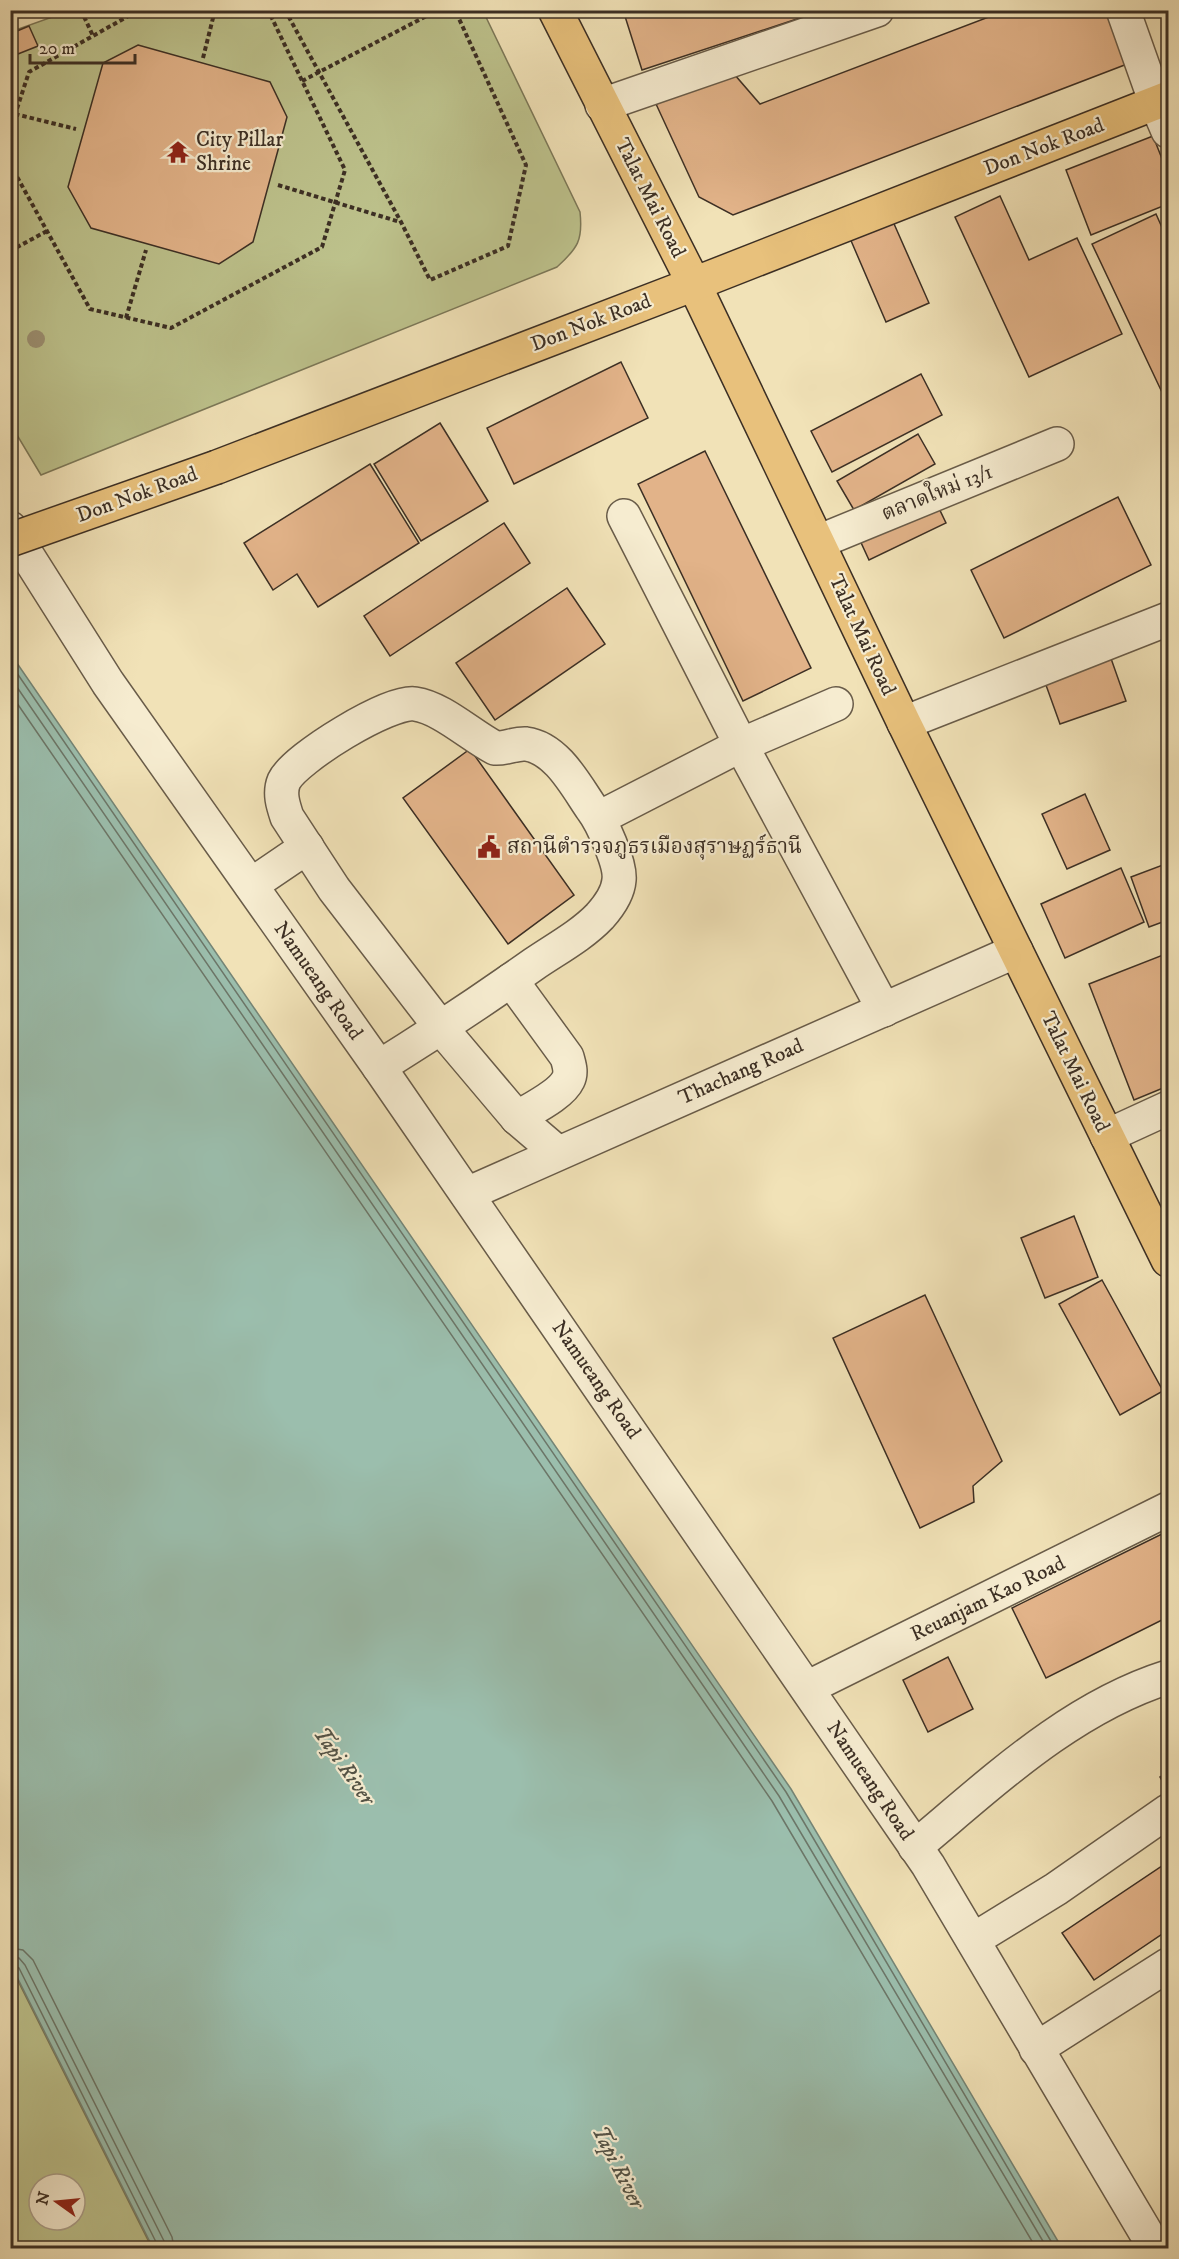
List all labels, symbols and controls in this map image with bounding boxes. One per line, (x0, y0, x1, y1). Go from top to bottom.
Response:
scale bar (30, 27, 135, 65)
text: 20 m (39, 38, 75, 60)
street label: Don Nok Road (980, 112, 1108, 182)
place label: City Pillar Shrine (196, 127, 284, 177)
street label: Talat Mai Road (609, 134, 692, 263)
temple icon: City Pillar Shrine (165, 139, 191, 165)
street label: Don Nok Road (527, 288, 655, 358)
street label: ตลาดใหม่ 13/1 (876, 456, 996, 527)
street label: Don Nok Road (73, 461, 201, 529)
street label: Talat Mai Road (823, 570, 902, 700)
place label: สถานีตำรวจภูธรเมืองสุราษฏร์ธานี (507, 833, 802, 860)
public building icon: สถานีตำรวจภูธรเมืองสุราษฏร์ธานี (476, 834, 502, 860)
street label: Namueang Road (268, 917, 369, 1046)
street label: Talat Mai Road (1035, 1007, 1116, 1137)
street label: Thachang Road (674, 1033, 808, 1111)
street label: Namueang Road (546, 1316, 647, 1445)
street label: Reuanjam Kao Road (906, 1550, 1070, 1648)
street label: Namueang Road (821, 1716, 920, 1846)
water label: Tapi River (307, 1722, 382, 1812)
water label: Tapi River (586, 2121, 651, 2215)
north arrow (27, 2172, 87, 2232)
text: N (32, 2189, 55, 2207)

